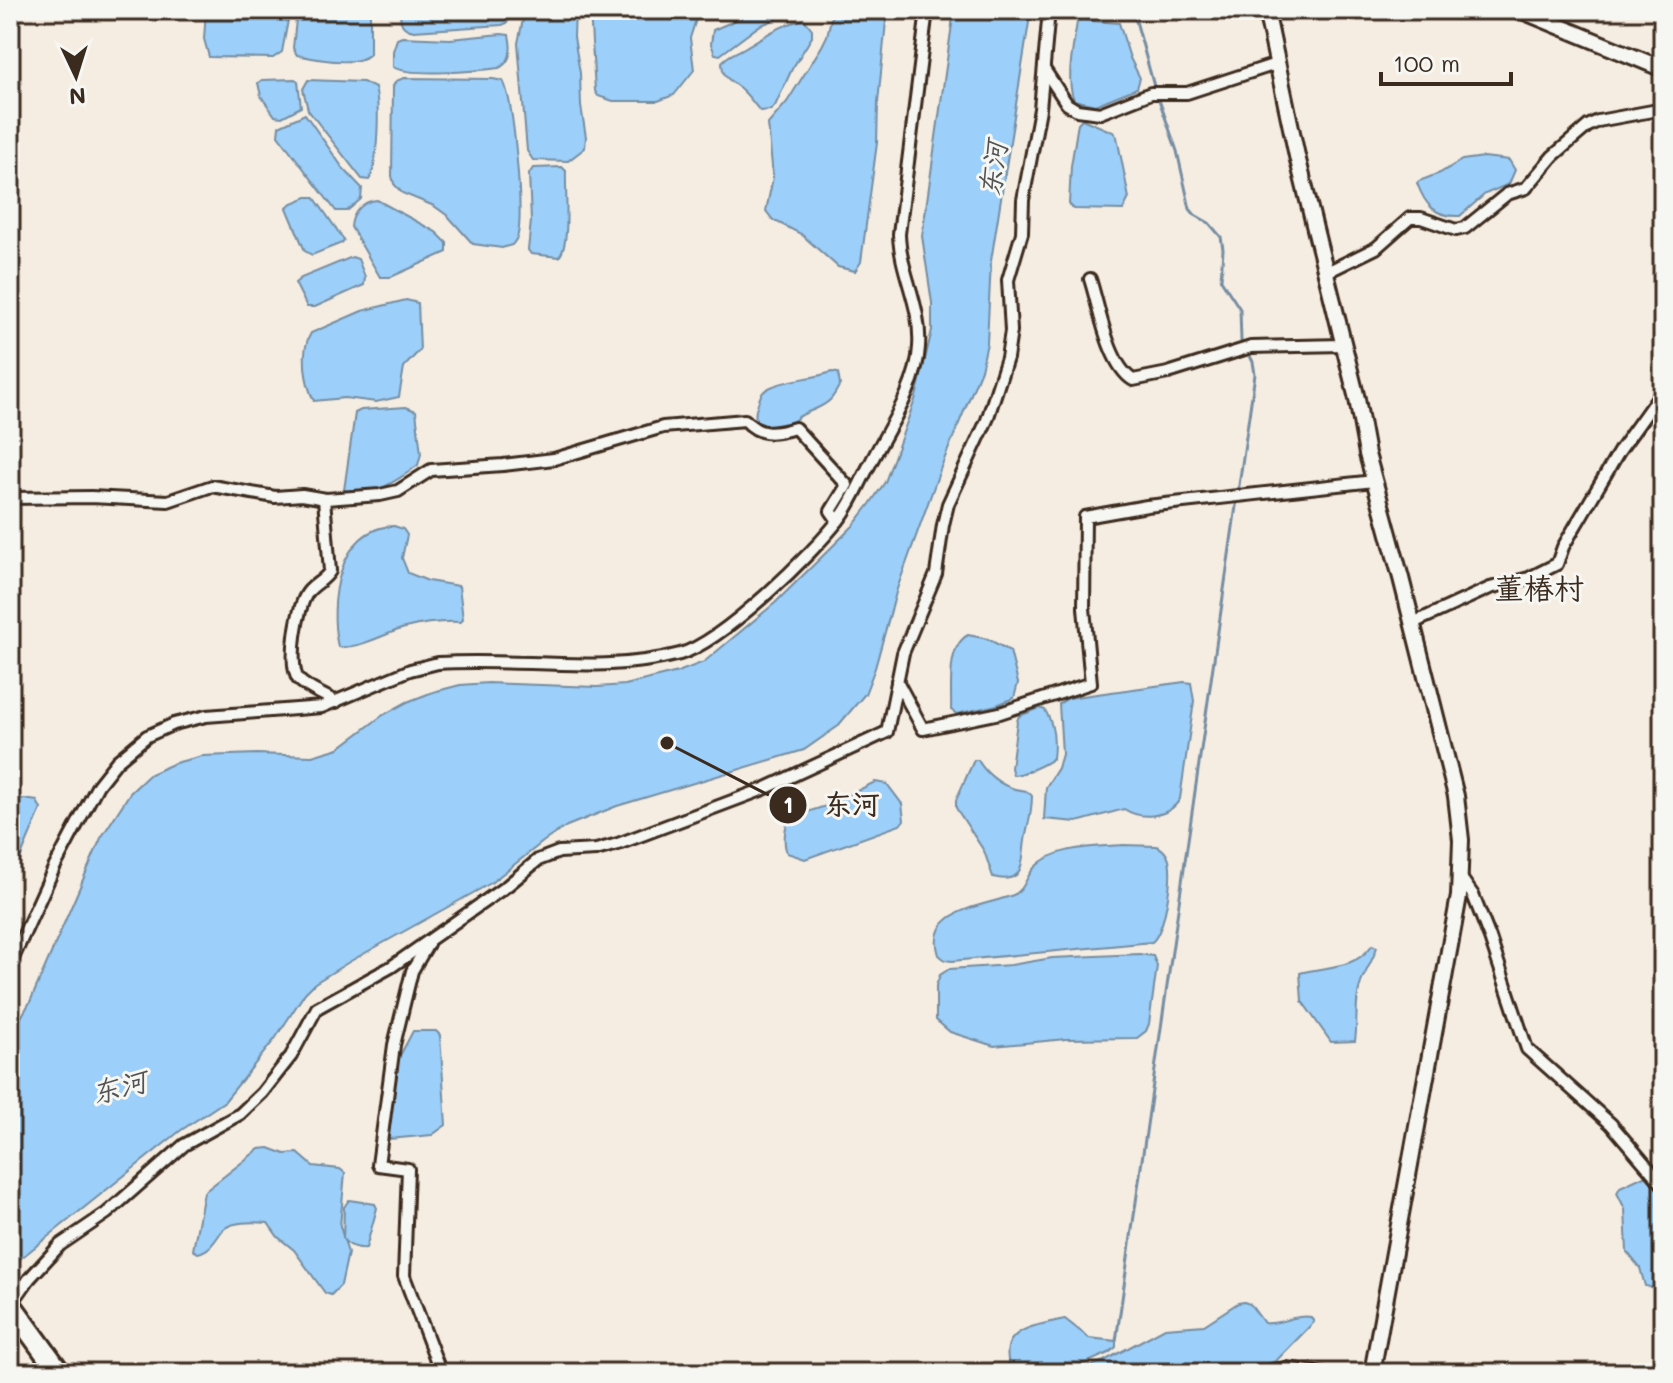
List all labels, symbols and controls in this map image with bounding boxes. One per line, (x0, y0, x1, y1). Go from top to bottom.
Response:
north arrow (36, 36, 116, 116)
scale bar (1381, 36, 1511, 86)
text: 100 m (1393, 47, 1460, 78)
text: N (68, 81, 87, 111)
water label: 东河 (970, 135, 1014, 199)
district label: 董椿村 (1494, 567, 1584, 607)
callout: 东河 (768, 779, 896, 831)
text: 东河 (824, 785, 880, 821)
text: 1 (783, 788, 793, 819)
water label: 东河 (87, 1061, 154, 1110)

